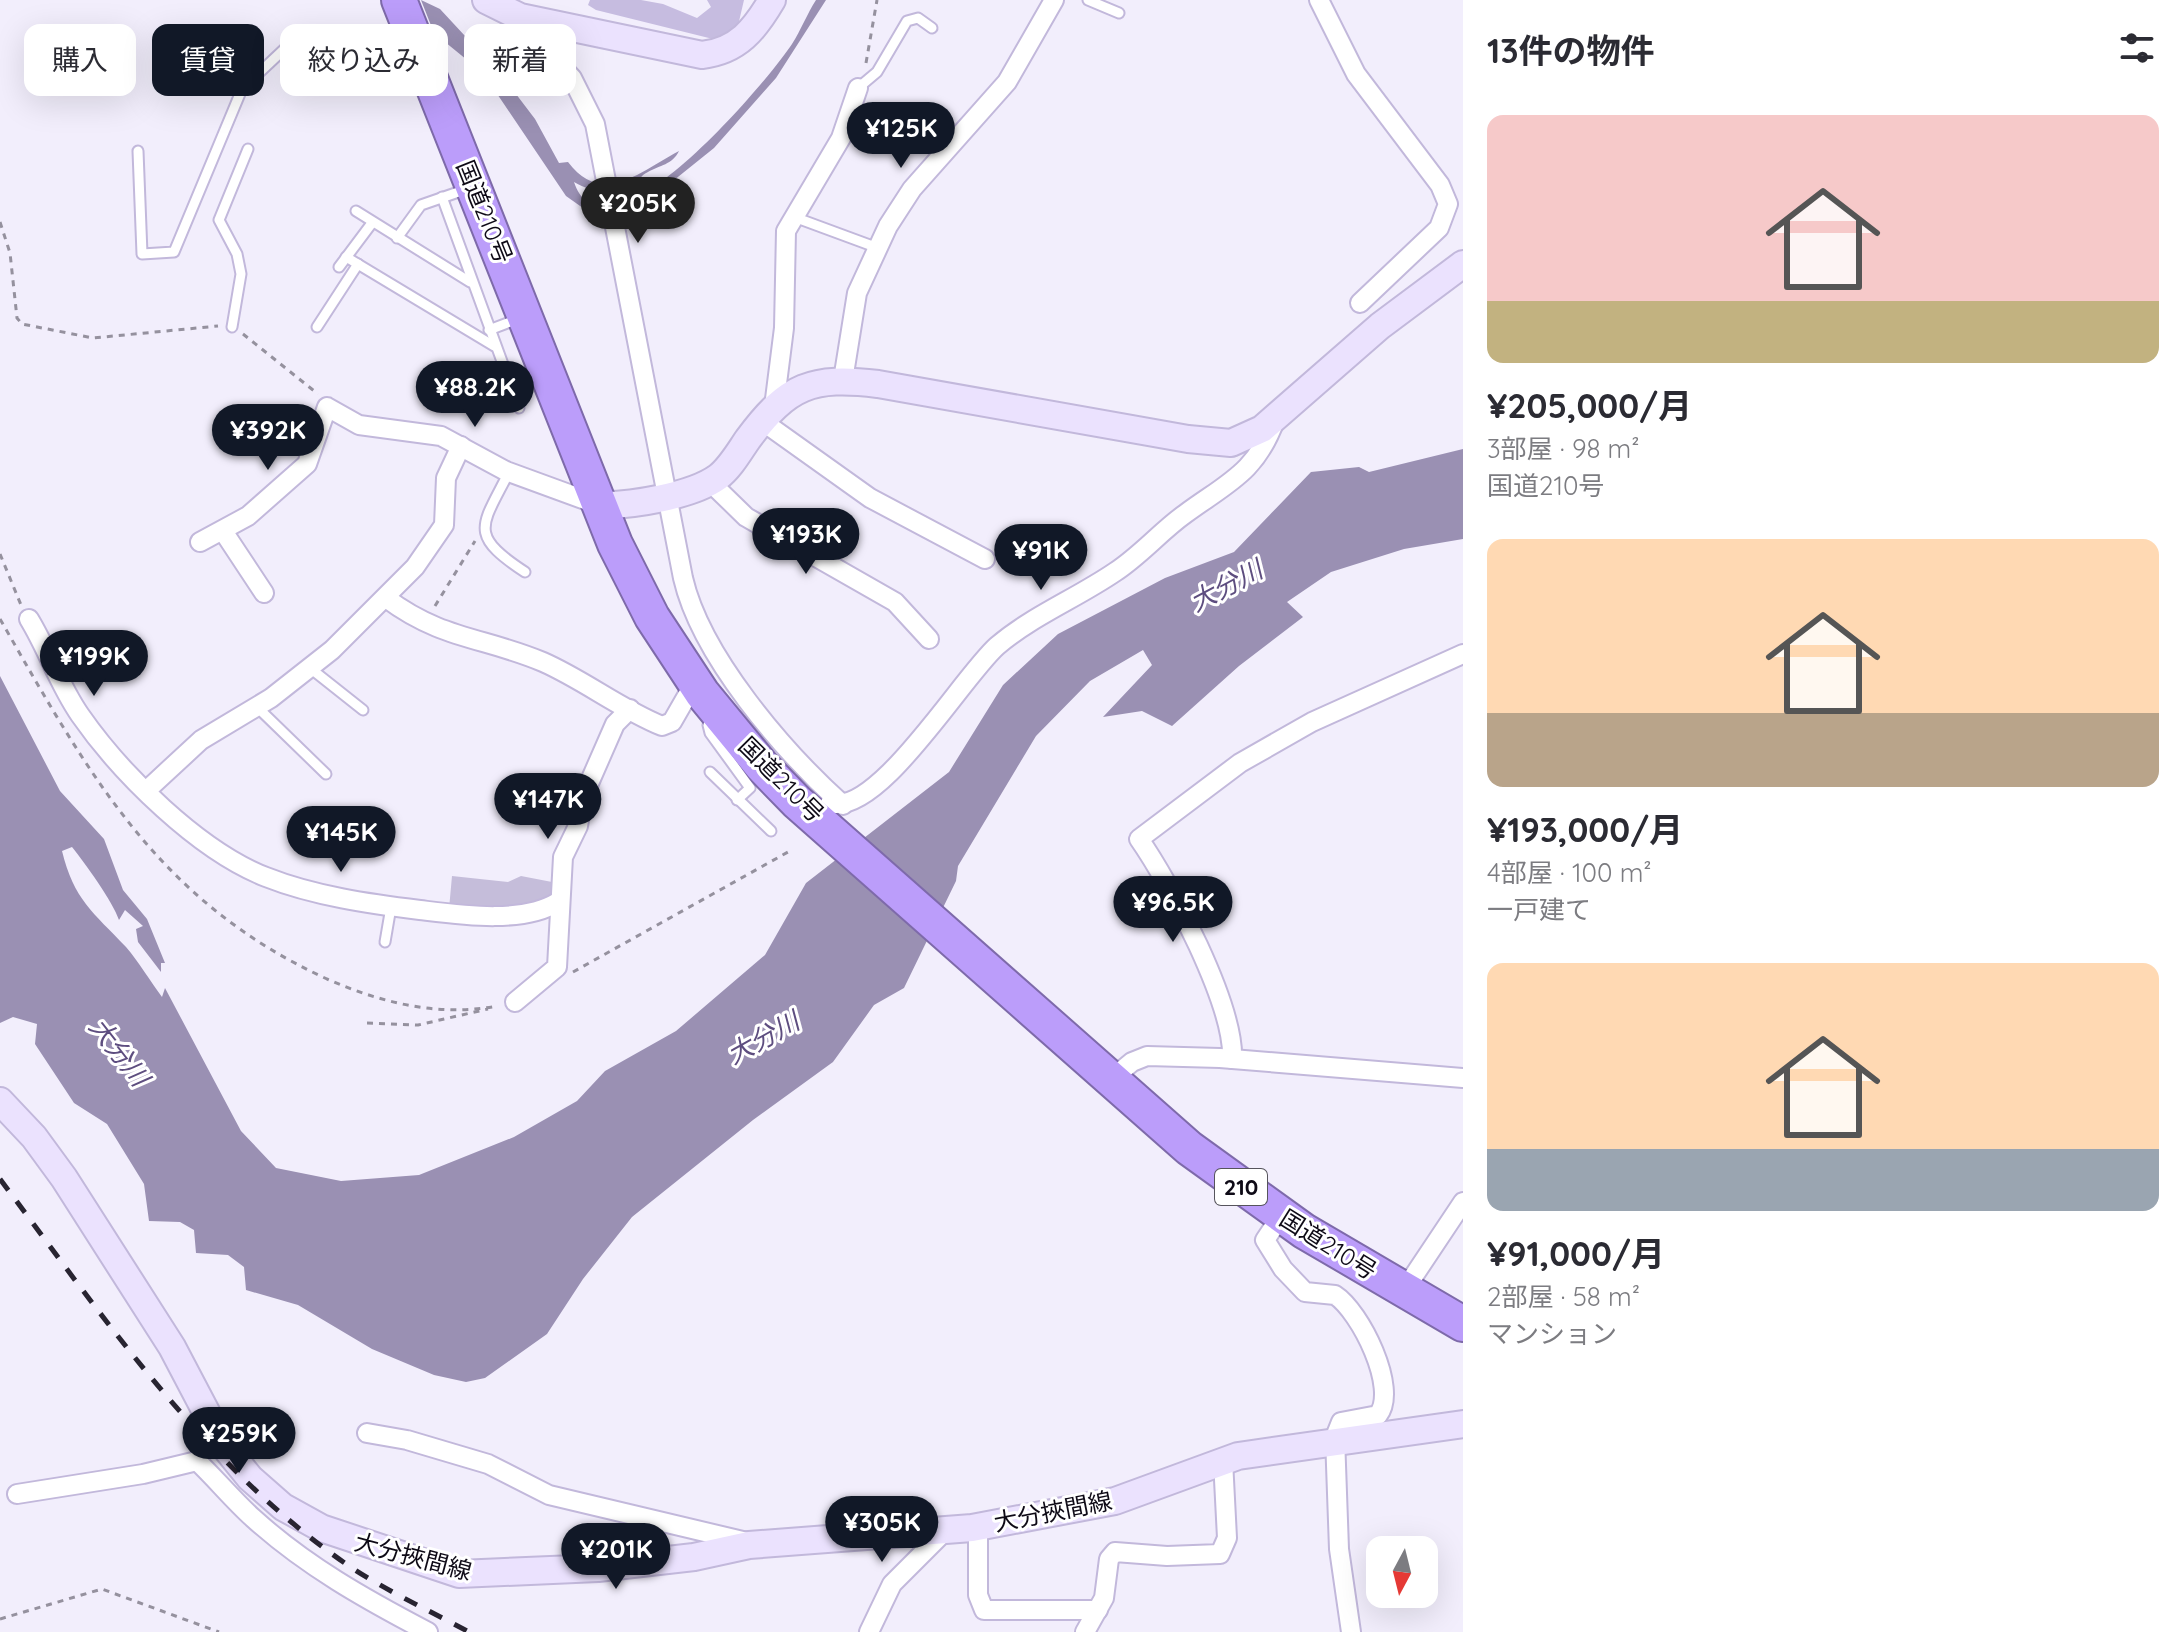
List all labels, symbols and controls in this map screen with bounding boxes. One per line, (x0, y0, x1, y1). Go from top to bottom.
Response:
chip: 購入 (24, 24, 136, 96)
chip: 賃貸 (152, 24, 264, 96)
chip: 絞り込み (280, 24, 448, 96)
chip: 新着 (464, 24, 576, 96)
icon: filters (2115, 26, 2159, 70)
text: 13件の物件 (1487, 29, 1654, 72)
pin: ¥125K (845, 102, 957, 170)
text: ¥125K (865, 111, 937, 144)
street label: 国道210号 (451, 156, 519, 268)
icon: home (1751, 167, 1895, 311)
pin: ¥205K (582, 177, 694, 245)
text: ¥205K (599, 186, 677, 219)
pin: ¥88.2K (410, 361, 540, 429)
text: ¥88.2K (434, 370, 516, 403)
text: ¥205,000/月 (1487, 384, 1692, 427)
pin: ¥392K (212, 404, 324, 472)
text: ¥392K (230, 413, 306, 446)
text: 3部屋 · 98 m² (1487, 432, 1640, 465)
text: 国道210号 (1487, 469, 1605, 502)
pin: ¥193K (750, 508, 862, 576)
text: ¥193K (770, 517, 842, 550)
pin: ¥91K (994, 524, 1088, 592)
text: ¥91K (1012, 533, 1070, 566)
water label: 大分川 (1184, 551, 1271, 618)
icon: home (1751, 591, 1895, 735)
pin: ¥199K (38, 630, 150, 698)
text: ¥199K (58, 639, 130, 672)
street label: 国道210号 (733, 730, 831, 828)
pin: ¥147K (492, 773, 604, 841)
text: ¥147K (512, 782, 584, 815)
pin: ¥145K (285, 806, 397, 874)
text: ¥193,000/月 (1487, 808, 1683, 851)
text: ¥145K (305, 815, 377, 848)
text: 4部屋 · 100 m² (1487, 856, 1652, 889)
pin: ¥96.5K (1108, 876, 1238, 944)
text: ¥96.5K (1131, 885, 1215, 918)
text: 一戸建て (1487, 893, 1591, 926)
water label: 大分川 (721, 1003, 807, 1071)
water label: 大分川 (82, 1011, 158, 1095)
icon: home (1751, 1015, 1895, 1159)
road number: 210 (1215, 1169, 1267, 1205)
street label: 国道210号 (1275, 1203, 1382, 1286)
text: ¥91,000/月 (1487, 1232, 1665, 1275)
text: 2部屋 · 58 m² (1487, 1280, 1640, 1313)
text: マンション (1487, 1317, 1617, 1350)
pin: ¥259K (183, 1407, 295, 1475)
text: ¥259K (200, 1416, 278, 1449)
street label: 大分挾間線 (991, 1485, 1115, 1537)
pin: ¥305K (826, 1496, 938, 1564)
text: ¥305K (843, 1505, 921, 1538)
pin: ¥201K (560, 1523, 672, 1591)
street label: 大分挾間線 (351, 1526, 475, 1586)
text: ¥201K (579, 1532, 653, 1565)
north arrow (1366, 1536, 1438, 1608)
map controls (1366, 1536, 1438, 1608)

